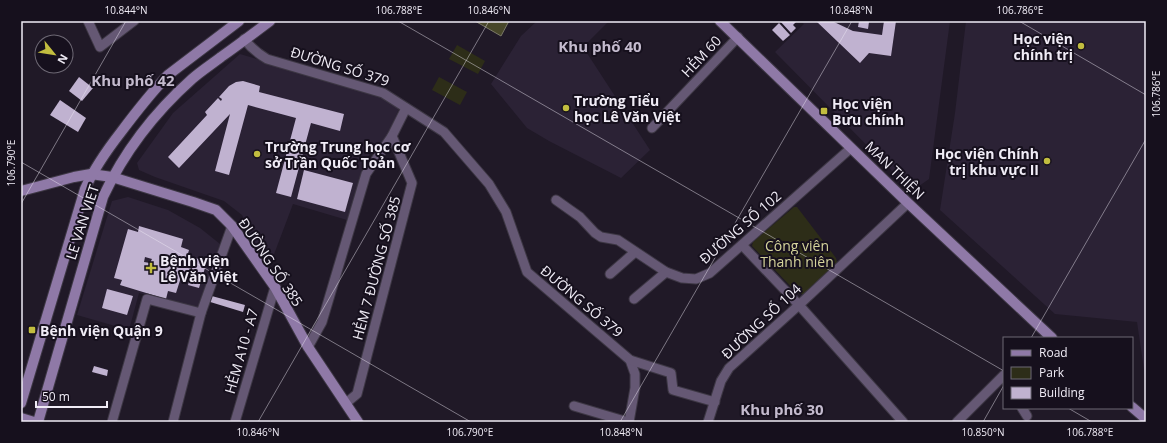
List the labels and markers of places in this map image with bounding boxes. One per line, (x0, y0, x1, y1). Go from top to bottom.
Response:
place label: Học viện chính trị (1013, 29, 1073, 64)
marker: Học viện chính trị (1076, 41, 1086, 51)
place label: Trường Tiểu học Lê Văn Việt (574, 91, 681, 126)
place label: Học viện Bưu chính (832, 94, 904, 129)
marker: Trường Tiểu học Lê Văn Việt (561, 103, 571, 113)
marker: Học viện Bưu chính (819, 106, 829, 116)
place label: Trường Trung học cơ sở Trần Quốc Toản (265, 137, 412, 172)
place label: Học viện Chính trị khu vực II (935, 144, 1039, 179)
marker: Trường Trung học cơ sở Trần Quốc Toản (252, 149, 262, 159)
marker: Học viện Chính trị khu vực II (1042, 156, 1052, 166)
place label: Bệnh viện Lê Văn Việt (160, 251, 238, 286)
marker: Bệnh viện Lê Văn Việt (145, 262, 157, 274)
place label: Bệnh viện Quận 9 (40, 321, 163, 340)
marker: Bệnh viện Quận 9 (27, 325, 37, 335)

